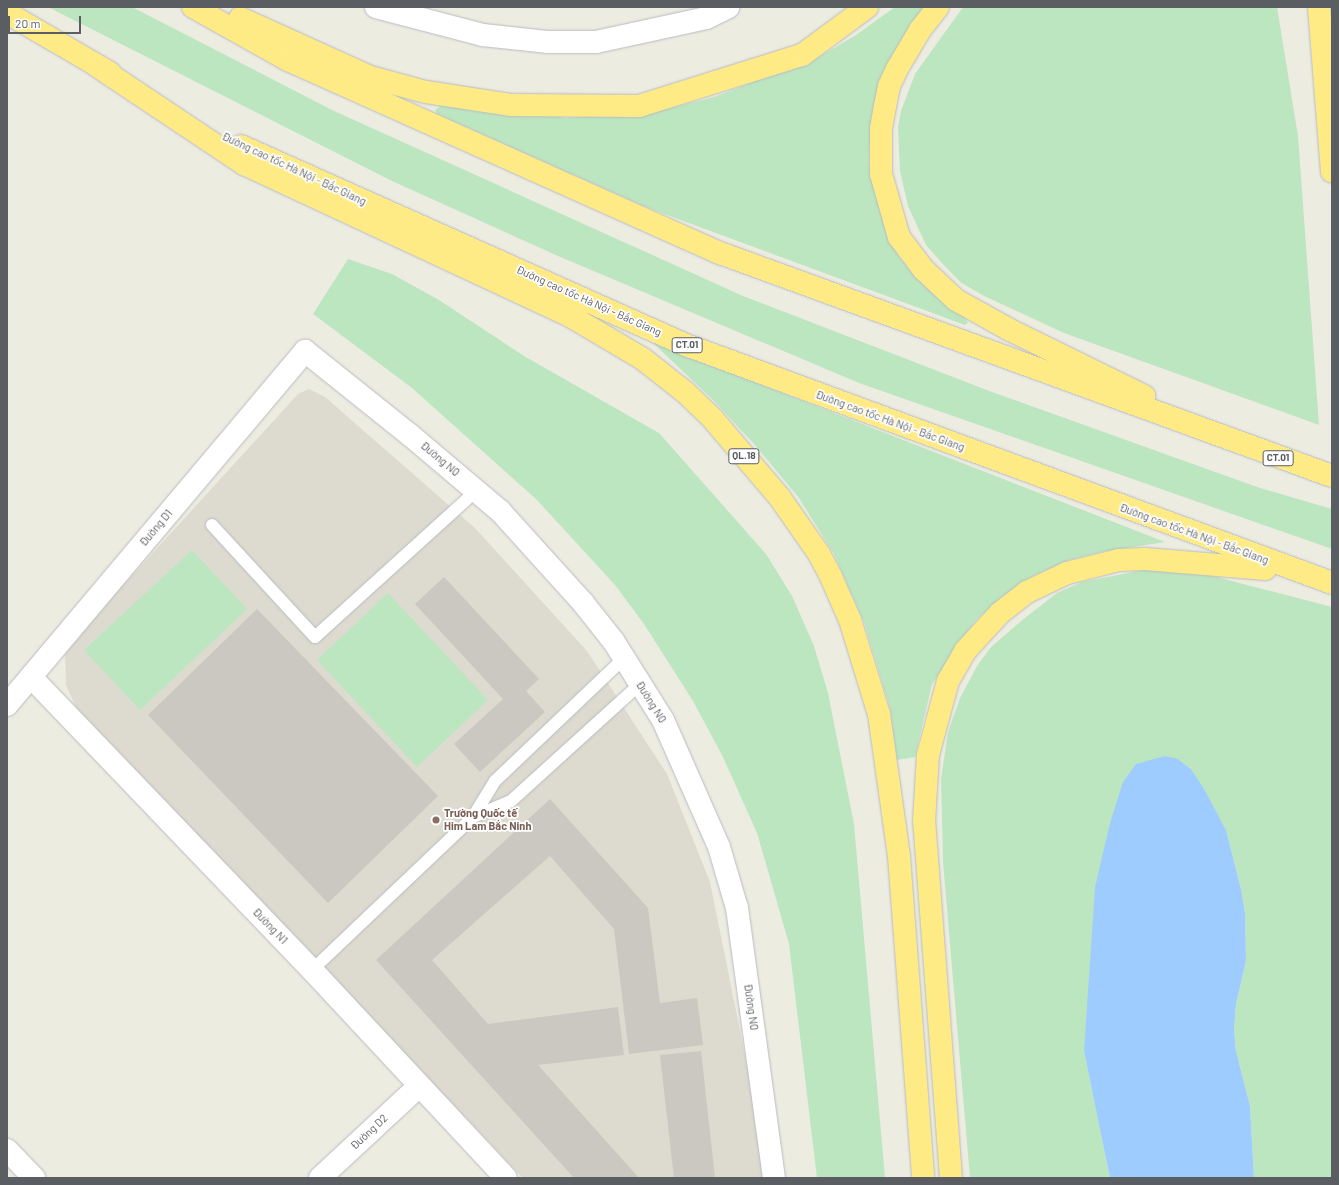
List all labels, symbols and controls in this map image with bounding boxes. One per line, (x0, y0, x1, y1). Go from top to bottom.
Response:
scale bar (10, 8, 83, 34)
text: 20 m (15, 16, 41, 30)
street label: Đường cao tốc Hà Nội - Bắc Giang (220, 130, 368, 208)
street label: Đường cao tốc Hà Nội - Bắc Giang (514, 263, 664, 339)
road number: CT.01 (671, 337, 703, 353)
street label: Đường cao tốc Hà Nội - Bắc Giang (814, 388, 966, 454)
street label: Đường N0 (418, 439, 462, 479)
road number: QL.18 (728, 448, 760, 464)
road number: CT.01 (1262, 450, 1294, 466)
street label: Đường cao tốc Hà Nội - Bắc Giang (1118, 501, 1270, 567)
street label: Đường D1 (137, 507, 175, 549)
street label: Đường N0 (633, 679, 669, 725)
place label: Trường Quốc tế Him Lam Bắc Ninh (444, 807, 531, 833)
marker: Trường Quốc tế Him Lam Bắc Ninh (431, 815, 441, 825)
street label: Đường N1 (250, 905, 290, 947)
street label: Đường N0 (741, 983, 761, 1031)
street label: Đường D2 (348, 1112, 390, 1152)

